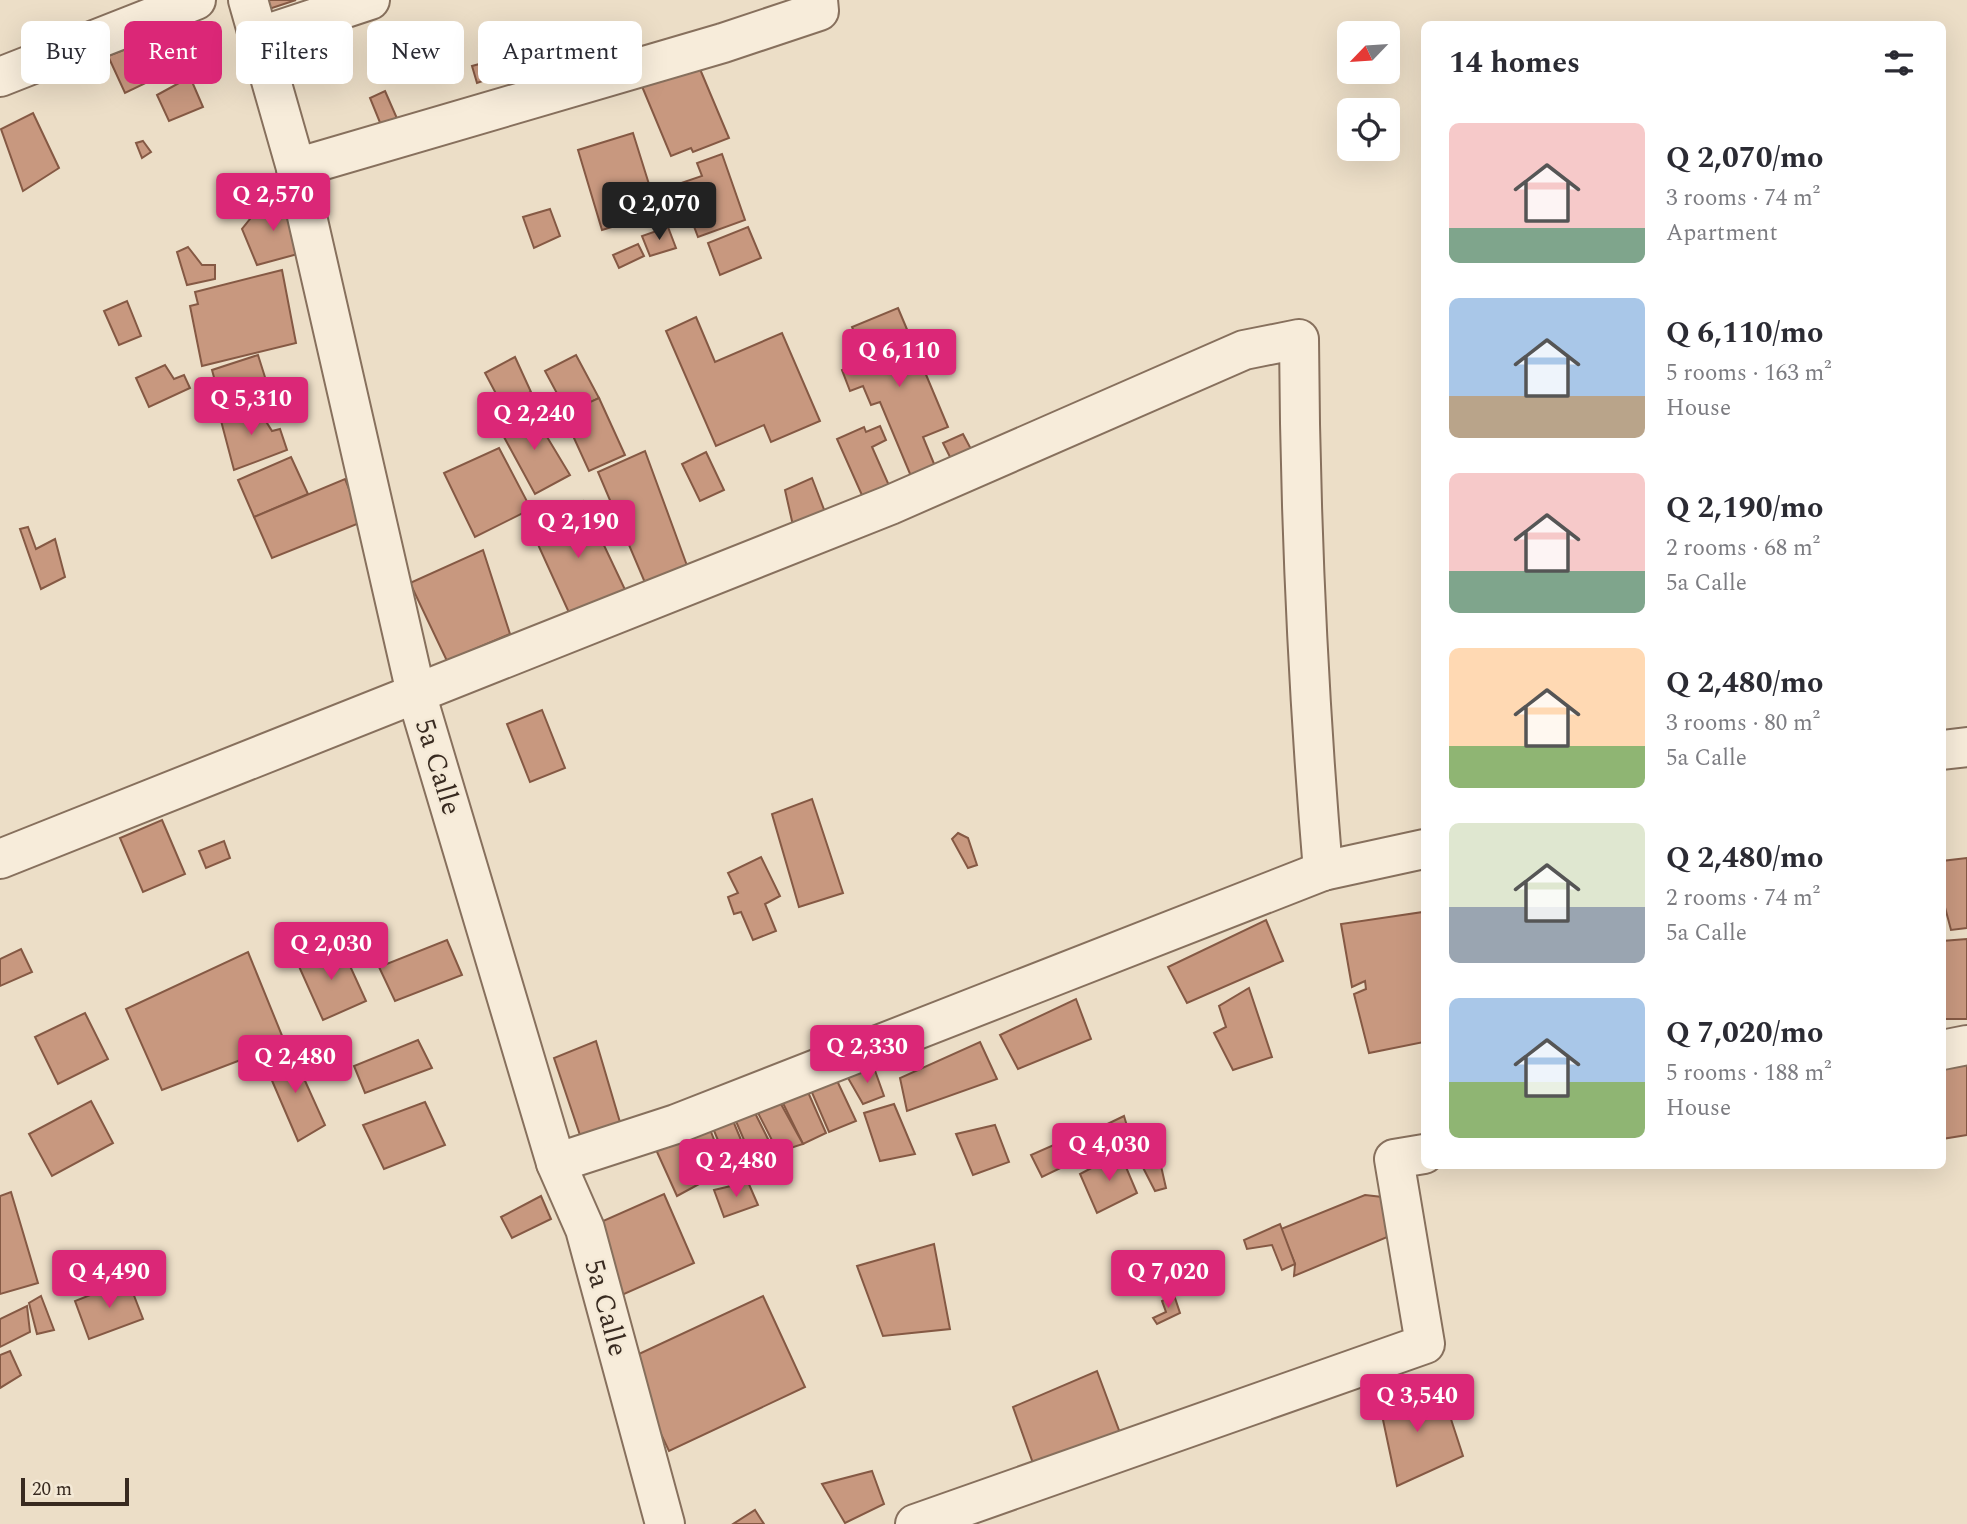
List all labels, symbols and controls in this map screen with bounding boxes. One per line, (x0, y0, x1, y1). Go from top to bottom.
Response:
chip: Buy (21, 21, 110, 84)
chip: Rent (124, 21, 222, 84)
chip: Filters (236, 21, 353, 84)
chip: New (367, 21, 464, 84)
chip: Apartment (478, 21, 642, 84)
north arrow (1337, 21, 1400, 84)
map controls (1337, 21, 1400, 161)
text: 14 homes (1449, 40, 1580, 86)
icon: filters (1880, 44, 1918, 82)
button: locate (1337, 98, 1400, 161)
text: Q 2,070/mo (1666, 135, 1823, 181)
icon: home (1505, 151, 1589, 235)
pin: Q 2,570 (208, 174, 338, 233)
text: Q 2,570 (232, 178, 314, 213)
text: 3 rooms · 74 m² (1666, 181, 1820, 216)
pin: Q 2,070 (594, 182, 724, 242)
text: Q 2,070 (618, 187, 700, 222)
text: Apartment (1666, 216, 1778, 251)
text: Q 6,110/mo (1666, 310, 1823, 356)
icon: home (1505, 326, 1589, 410)
pin: Q 6,110 (834, 330, 964, 389)
text: Q 6,110 (858, 334, 940, 369)
text: 5 rooms · 163 m² (1666, 356, 1832, 391)
pin: Q 5,310 (186, 378, 316, 437)
text: Q 5,310 (210, 382, 292, 417)
text: House (1666, 391, 1731, 426)
pin: Q 2,240 (469, 392, 599, 452)
text: Q 2,240 (493, 397, 575, 432)
text: Q 2,190/mo (1666, 485, 1823, 531)
pin: Q 2,190 (513, 500, 643, 560)
icon: home (1505, 501, 1589, 585)
text: Q 2,190 (537, 505, 619, 540)
text: 2 rooms · 68 m² (1666, 531, 1820, 566)
text: 5a Calle (1666, 566, 1747, 601)
text: Q 2,480/mo (1666, 660, 1823, 706)
icon: home (1505, 676, 1589, 760)
text: 3 rooms · 80 m² (1666, 706, 1820, 741)
street label: 5a Calle (403, 714, 473, 820)
text: 5a Calle (1666, 741, 1747, 776)
text: Q 2,480/mo (1666, 835, 1823, 881)
icon: home (1505, 851, 1589, 935)
text: 2 rooms · 74 m² (1666, 881, 1820, 916)
text: 5a Calle (1666, 916, 1747, 951)
pin: Q 2,030 (266, 922, 396, 982)
text: Q 2,030 (290, 927, 372, 962)
text: Q 7,020/mo (1666, 1010, 1823, 1056)
pin: Q 2,330 (802, 1026, 932, 1085)
icon: home (1505, 1026, 1589, 1110)
text: Q 2,330 (826, 1030, 908, 1065)
pin: Q 2,480 (230, 1036, 360, 1095)
text: Q 2,480 (254, 1040, 336, 1075)
text: 5 rooms · 188 m² (1666, 1056, 1832, 1091)
text: House (1666, 1091, 1731, 1126)
pin: Q 4,030 (1044, 1124, 1174, 1183)
text: Q 4,030 (1068, 1128, 1150, 1163)
pin: Q 2,480 (671, 1140, 801, 1199)
text: Q 2,480 (695, 1144, 777, 1179)
pin: Q 4,490 (44, 1250, 174, 1310)
pin: Q 7,020 (1103, 1250, 1233, 1310)
text: Q 4,490 (68, 1255, 150, 1290)
street label: 5a Calle (572, 1255, 640, 1361)
text: Q 7,020 (1127, 1255, 1209, 1290)
pin: Q 3,540 (1352, 1374, 1482, 1434)
text: Q 3,540 (1376, 1379, 1458, 1414)
scale bar (21, 1475, 130, 1507)
text: 20 m (32, 1475, 72, 1504)

